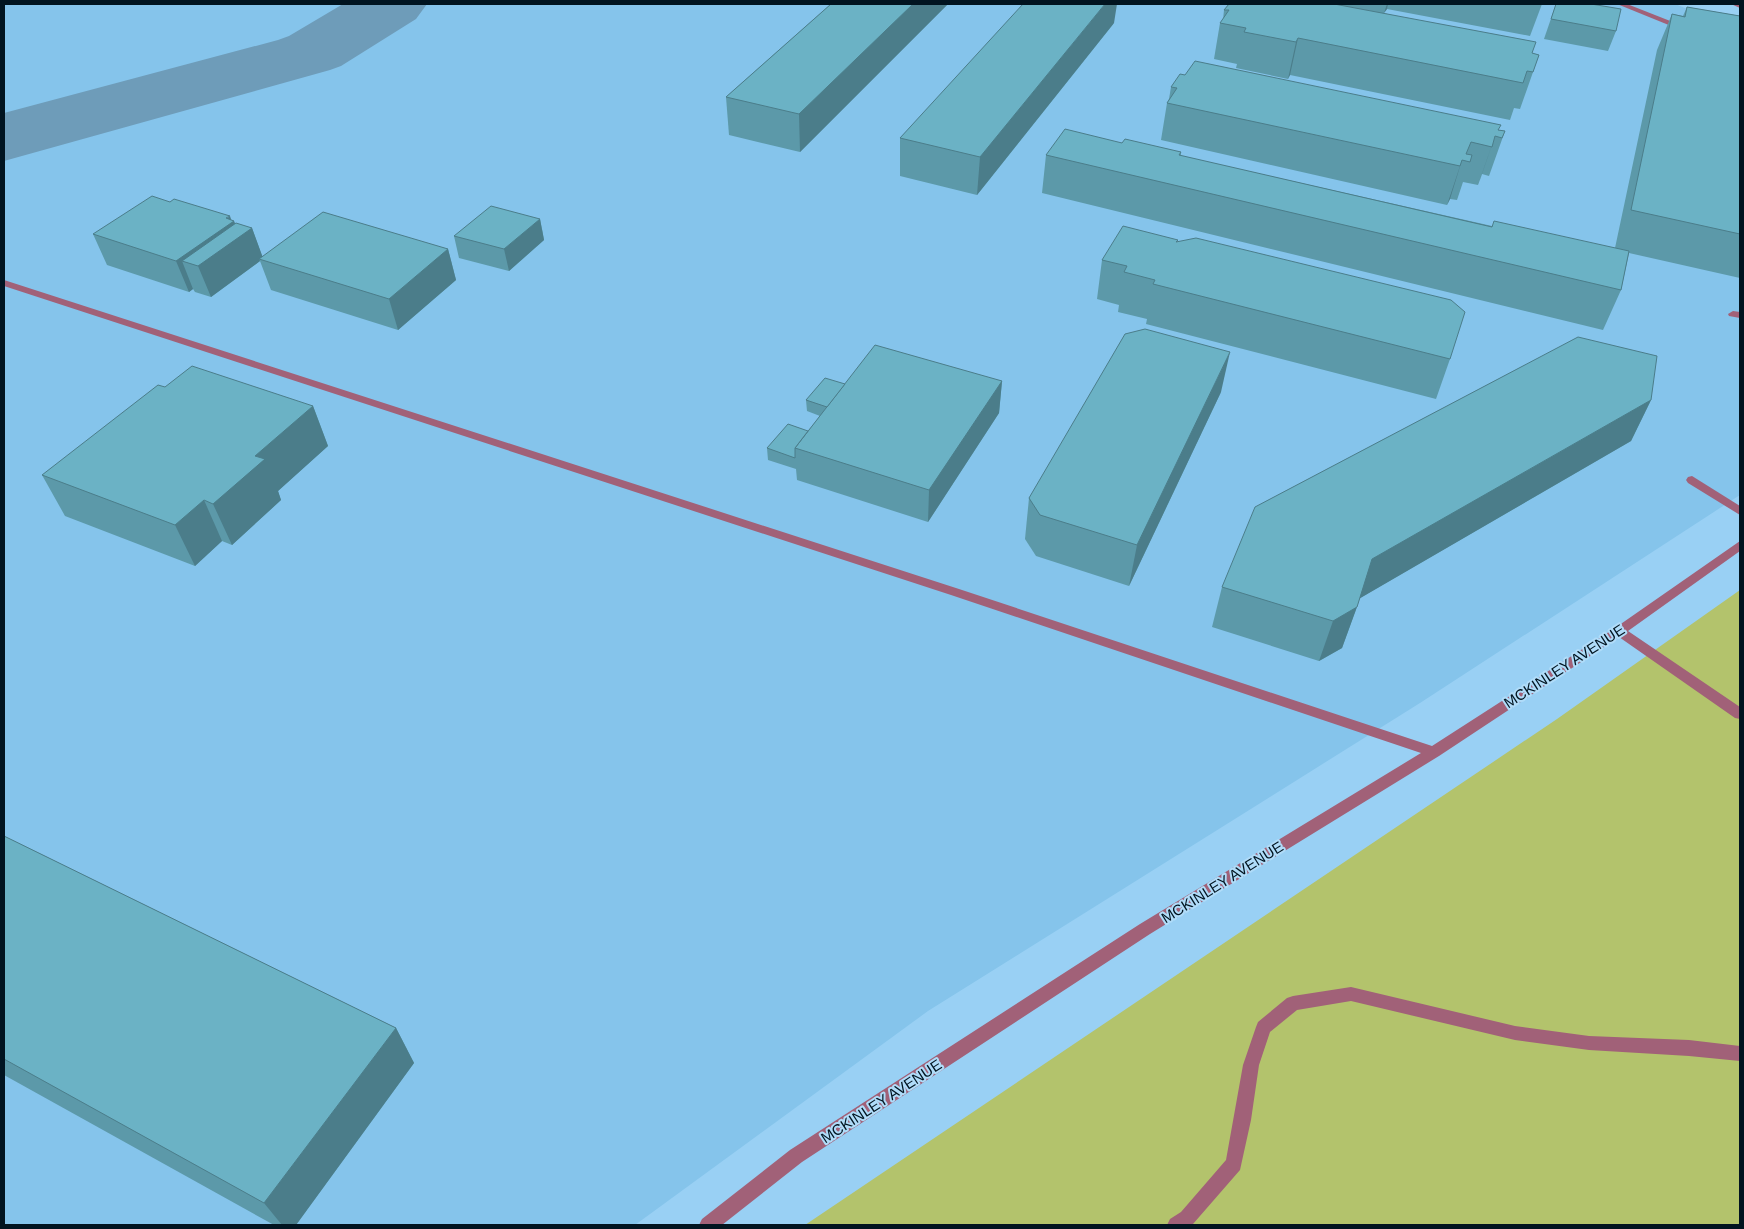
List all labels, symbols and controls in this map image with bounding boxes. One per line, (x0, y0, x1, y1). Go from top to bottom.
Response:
street label: MCKINLEY AVENUE (1501, 621, 1627, 711)
street label: MCKINLEY AVENUE (1158, 838, 1286, 926)
street label: MCKINLEY AVENUE (818, 1056, 944, 1146)

